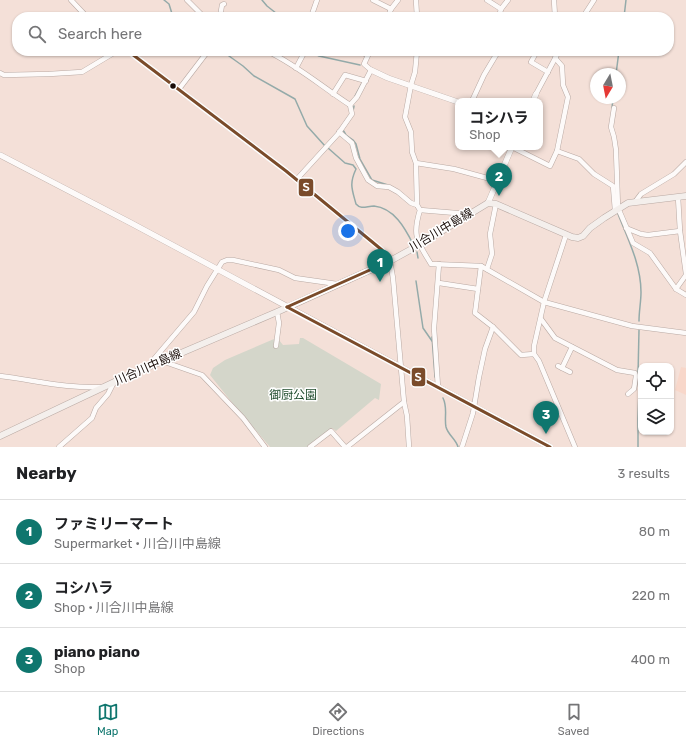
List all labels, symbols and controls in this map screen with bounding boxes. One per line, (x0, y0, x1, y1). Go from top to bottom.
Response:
search box (12, 12, 674, 56)
icon: search (26, 23, 48, 45)
text: Search here (58, 25, 142, 43)
north arrow (590, 68, 626, 104)
unlabelled marker (168, 81, 178, 91)
popup (455, 98, 543, 150)
text: コシハラ (469, 109, 529, 127)
text: Shop (469, 127, 500, 142)
pin: 2 (486, 163, 512, 196)
line badge: Ｓ (298, 178, 314, 197)
text: Ｓ (301, 181, 312, 194)
street label: 川合川中島線 (407, 205, 475, 255)
your location (338, 221, 358, 241)
pin: 1 (367, 249, 393, 282)
street label: 川合川中島線 (112, 346, 184, 388)
map controls (638, 363, 674, 435)
button: locate (638, 363, 674, 399)
line badge: Ｓ (411, 367, 426, 387)
text: Ｓ (413, 371, 424, 384)
park label: 御厨公園 (269, 388, 317, 402)
button: layers (638, 399, 674, 435)
pin: 3 (533, 401, 559, 434)
text: Nearby (16, 463, 77, 483)
text: 3 results (618, 466, 670, 481)
text: ファミリーマート (54, 515, 174, 533)
text: 1 (26, 524, 32, 539)
text: 80 m (639, 524, 670, 539)
text: Supermarket · 川合川中島線 (54, 536, 221, 551)
text: コシハラ (54, 579, 114, 597)
text: 2 (25, 588, 33, 603)
text: 220 m (632, 588, 670, 603)
text: Shop · 川合川中島線 (54, 600, 174, 615)
text: piano piano (54, 643, 140, 661)
text: 3 (25, 652, 33, 667)
text: 400 m (631, 652, 670, 667)
text: Shop (54, 661, 85, 676)
tab: Map (97, 701, 119, 738)
tab: Directions (312, 701, 364, 738)
tab: Saved (558, 701, 589, 738)

